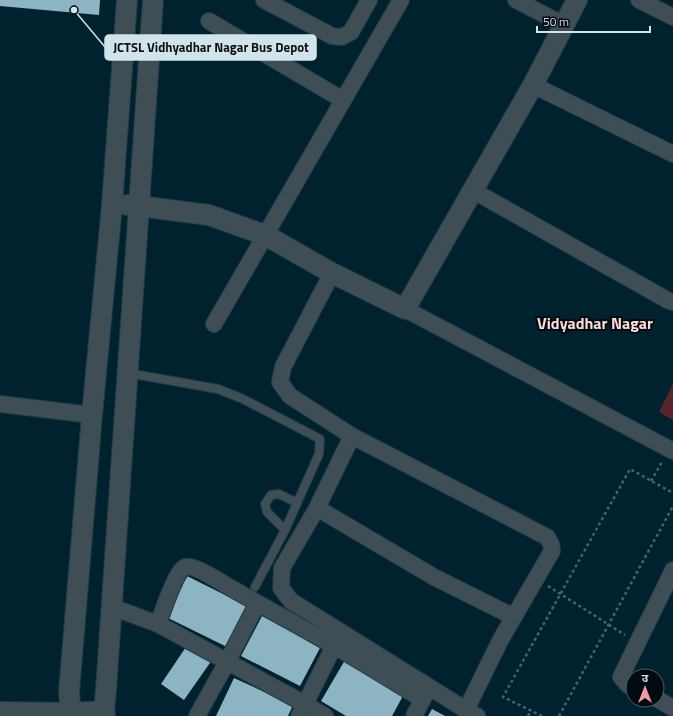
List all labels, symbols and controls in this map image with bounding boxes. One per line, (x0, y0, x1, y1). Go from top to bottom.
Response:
scale bar (537, 8, 650, 34)
text: 50 m (543, 12, 569, 31)
callout: JCTSL Vidhyadhar Nagar Bus Depot (105, 35, 316, 60)
text: JCTSL Vidhyadhar Nagar Bus Depot (113, 37, 309, 57)
district label: Vidyadhar Nagar (537, 311, 653, 335)
north arrow (625, 668, 665, 708)
text: उ (642, 670, 649, 686)

